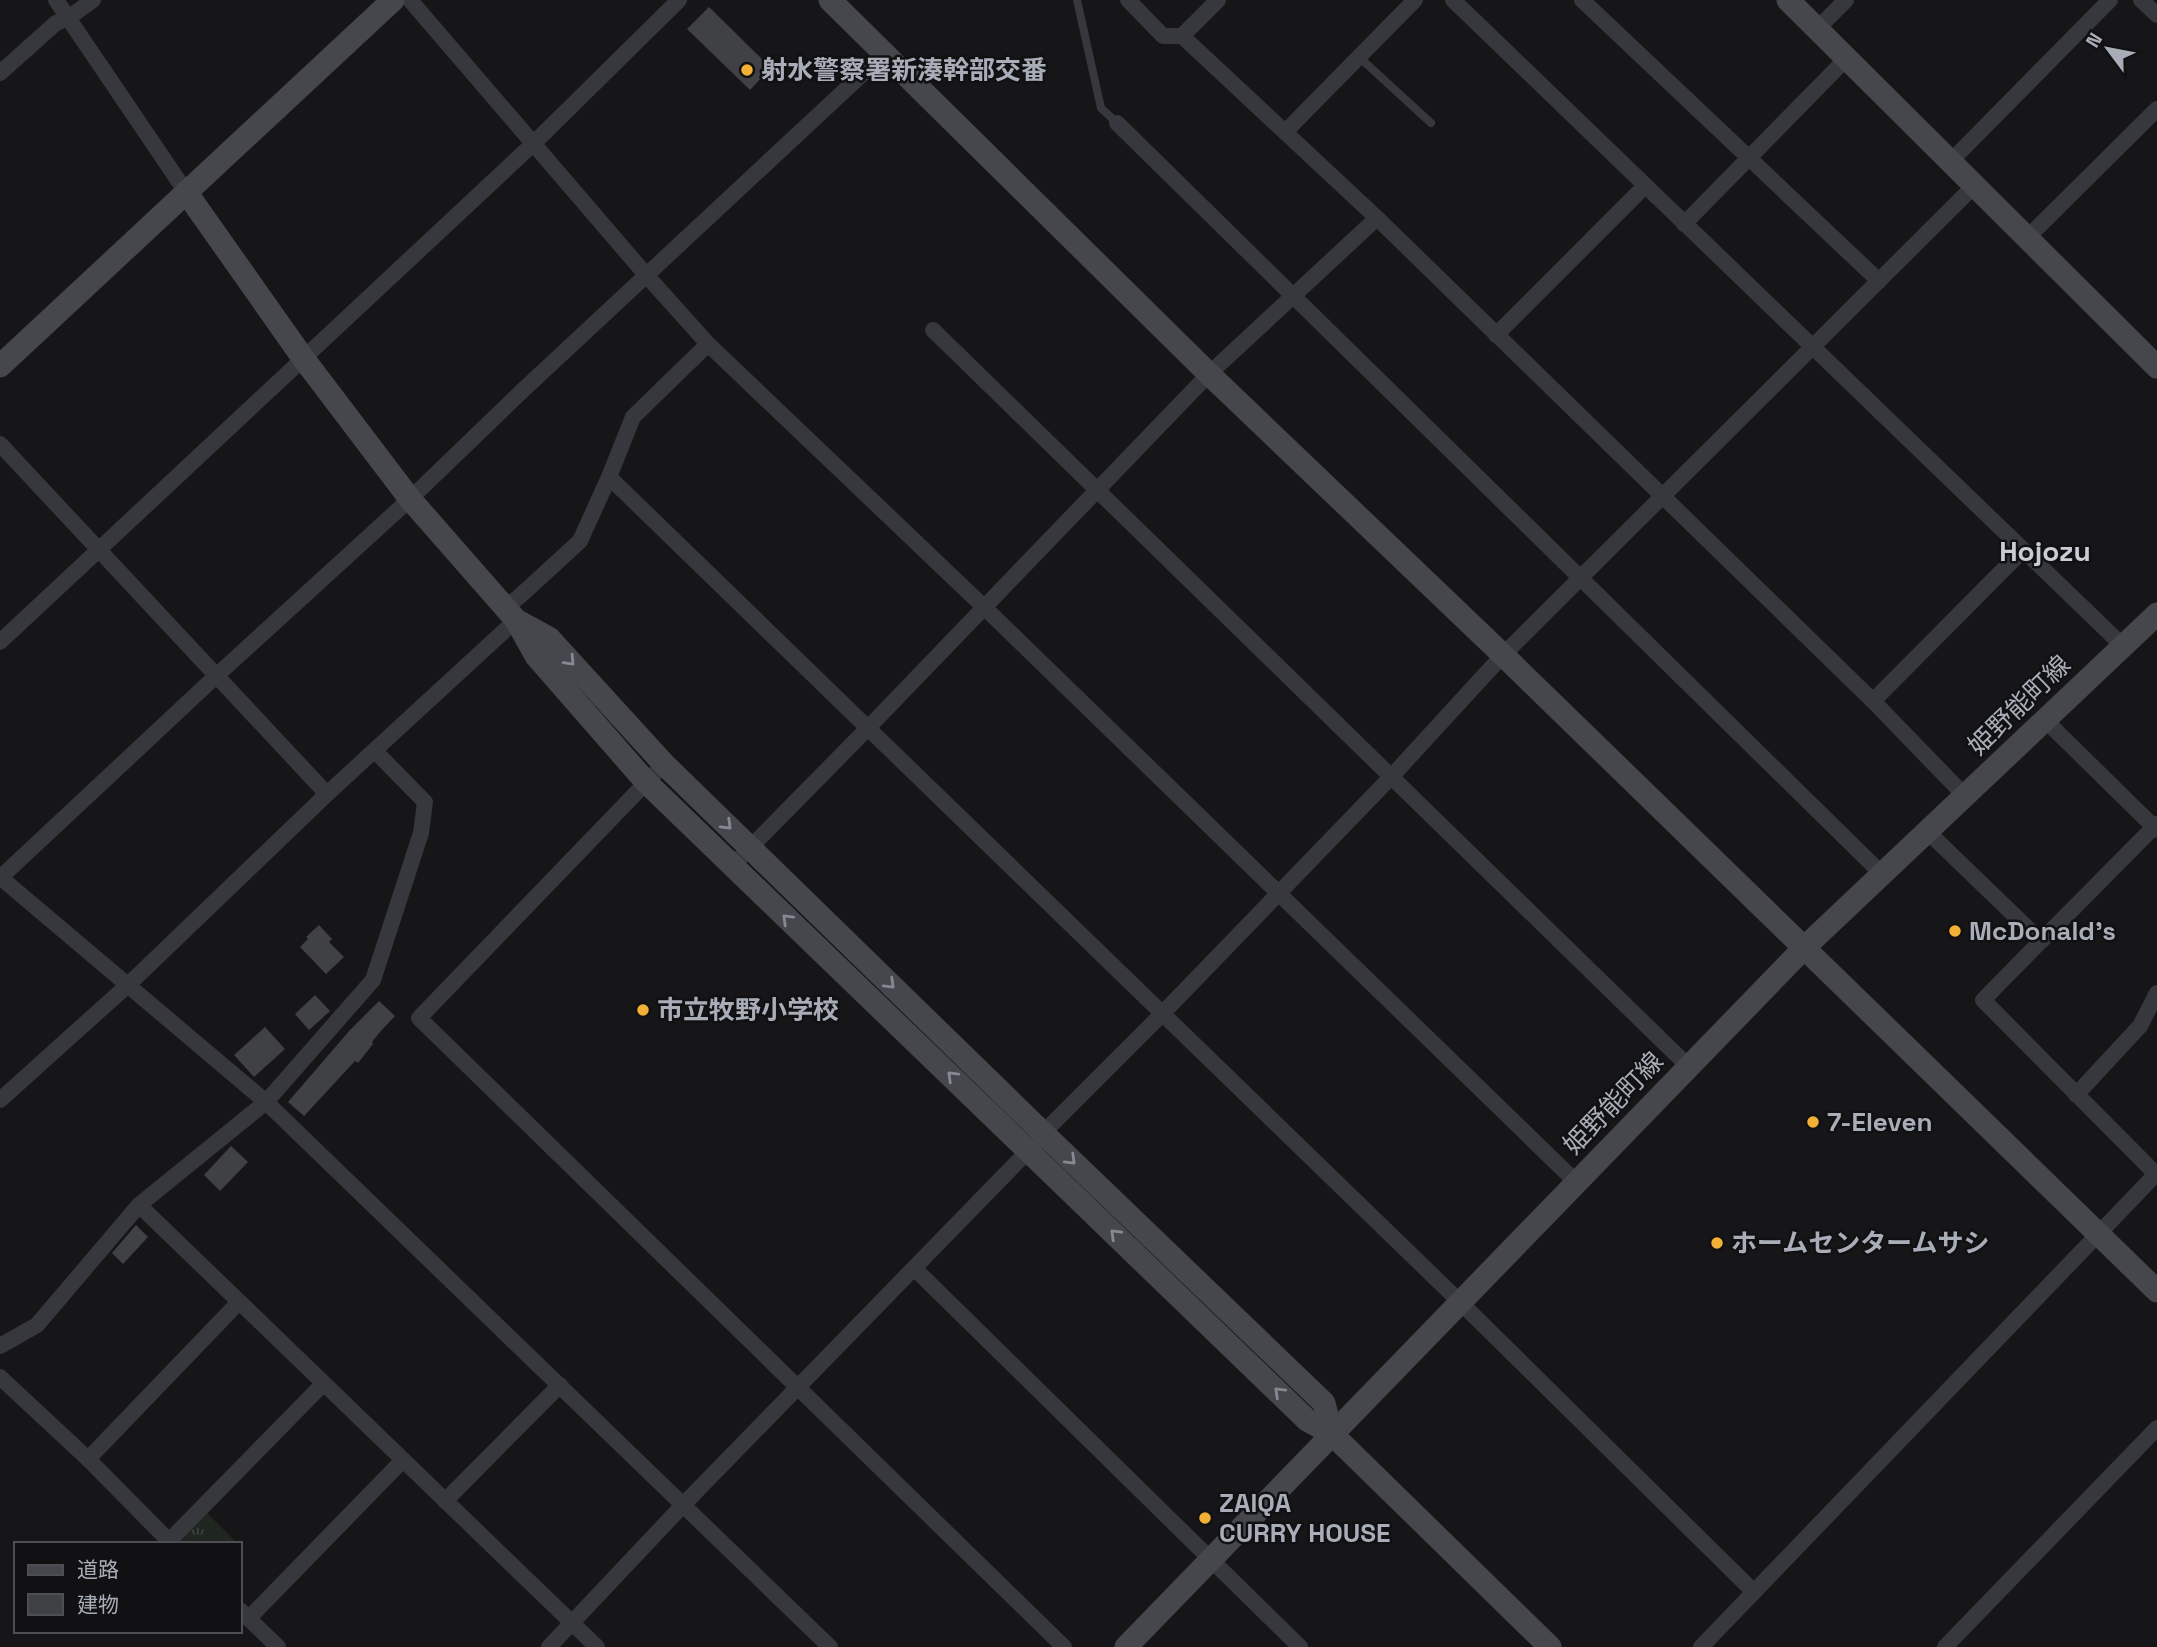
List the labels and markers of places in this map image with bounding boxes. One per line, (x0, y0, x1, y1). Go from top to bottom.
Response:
place label: 射水警察署新湊幹部交番 (761, 53, 1047, 87)
marker: 射水警察署新湊幹部交番 (739, 62, 755, 78)
place label: McDonald's (1969, 914, 2116, 948)
marker: McDonald's (1947, 923, 1963, 939)
place label: 市立牧野小学校 (657, 993, 839, 1027)
marker: 市立牧野小学校 (635, 1002, 651, 1018)
place label: 7-Eleven (1827, 1105, 1932, 1139)
marker: 7-Eleven (1805, 1114, 1821, 1130)
place label: ホームセンタームサシ (1731, 1226, 1989, 1260)
marker: ホームセンタームサシ (1709, 1235, 1725, 1251)
place label: ZAIQA CURRY HOUSE (1219, 1486, 1390, 1550)
marker: ZAIQA CURRY HOUSE (1197, 1510, 1213, 1526)

